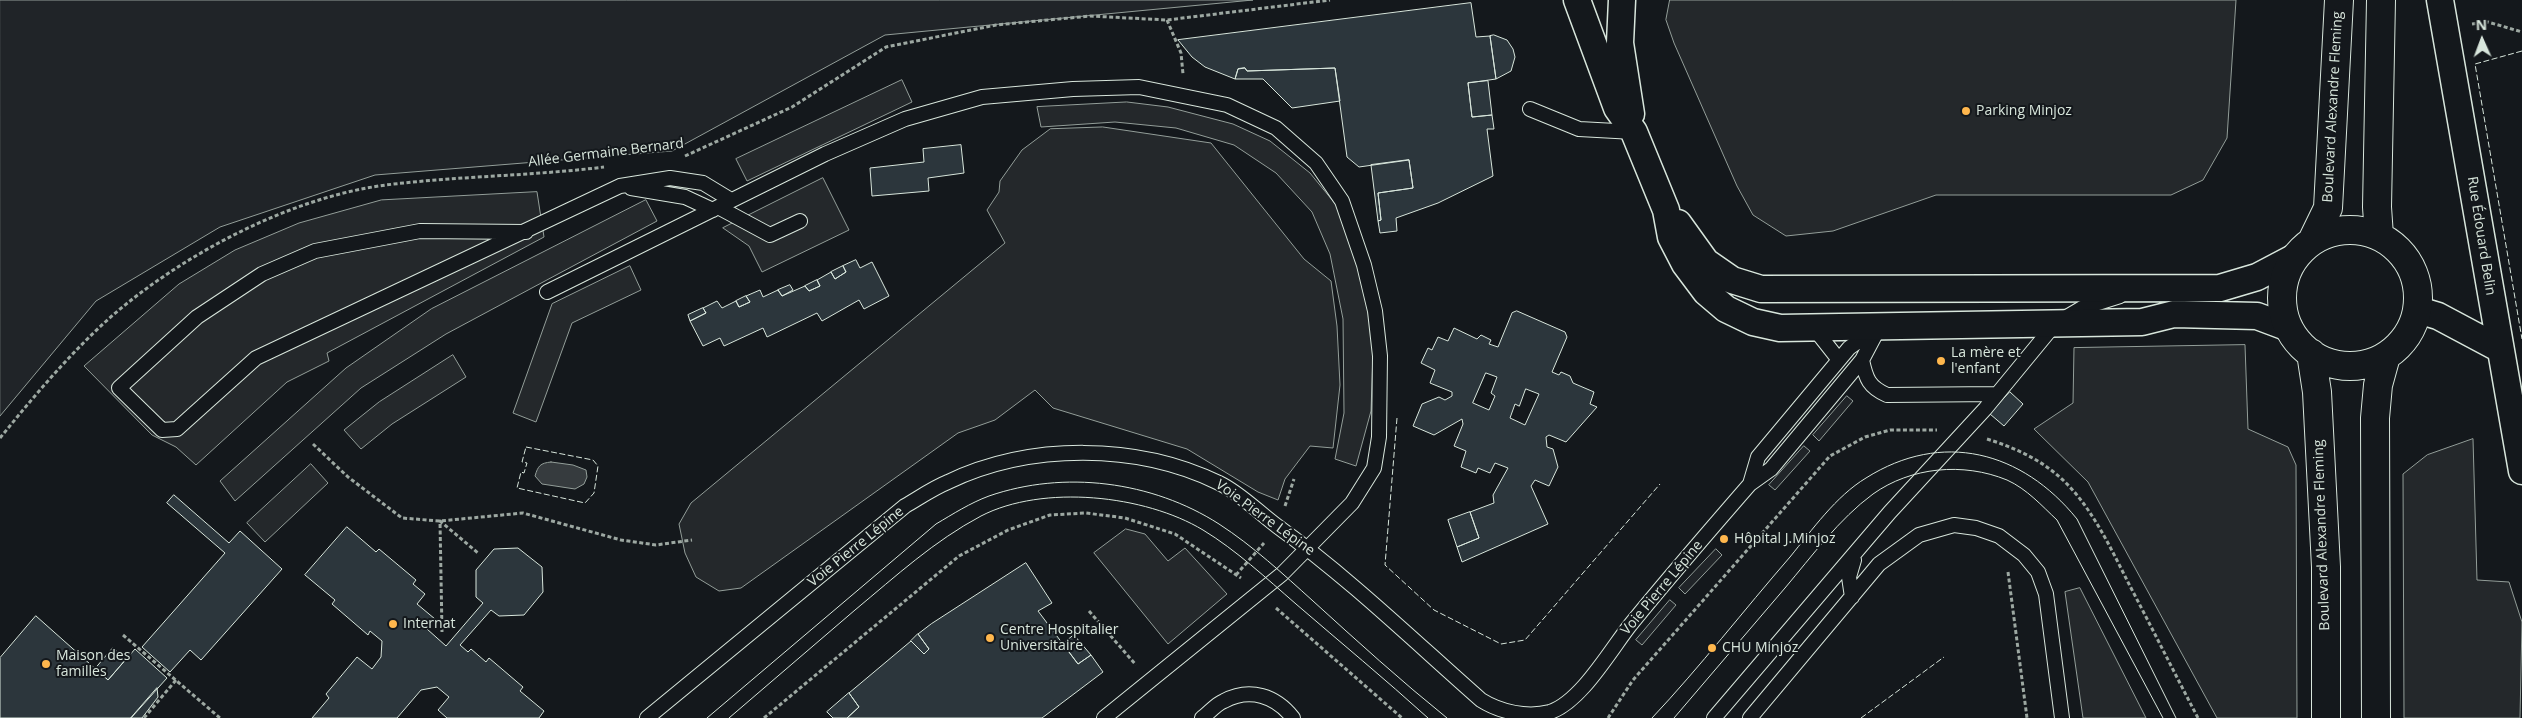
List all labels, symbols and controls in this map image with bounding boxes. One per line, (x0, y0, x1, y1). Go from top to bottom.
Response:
street label: Boulevard Alexandre Fleming (2320, 11, 2346, 203)
north arrow (2457, 15, 2507, 65)
text: N (2475, 15, 2487, 34)
place label: Parking Minjoz (1976, 103, 2072, 119)
marker: Parking Minjoz (1960, 105, 1972, 117)
street label: Allée Germaine Bernard (527, 135, 685, 171)
street label: Rue Édouard Belin (2463, 175, 2499, 297)
place label: La mère et l'enfant (1951, 345, 2021, 378)
marker: La mère et l'enfant (1935, 355, 1947, 367)
street label: Boulevard Alexandre Fleming (2310, 439, 2334, 631)
street label: Voie Pierre Lépine (1212, 476, 1318, 560)
street label: Voie Pierre Lépine (805, 503, 907, 591)
place label: Hôpital J.Minjoz (1734, 531, 1835, 547)
marker: Hôpital J.Minjoz (1718, 533, 1730, 545)
street label: Voie Pierre Lépine (1618, 537, 1706, 639)
place label: Internat (403, 616, 455, 632)
marker: Internat (387, 618, 399, 630)
place label: Centre Hospitalier Universitaire (1000, 622, 1118, 654)
marker: Centre Hospitalier Universitaire (984, 632, 996, 644)
place label: CHU Minjoz (1722, 640, 1798, 656)
marker: CHU Minjoz (1706, 642, 1718, 654)
place label: Maison des familles (56, 648, 130, 680)
marker: Maison des familles (40, 658, 52, 670)

